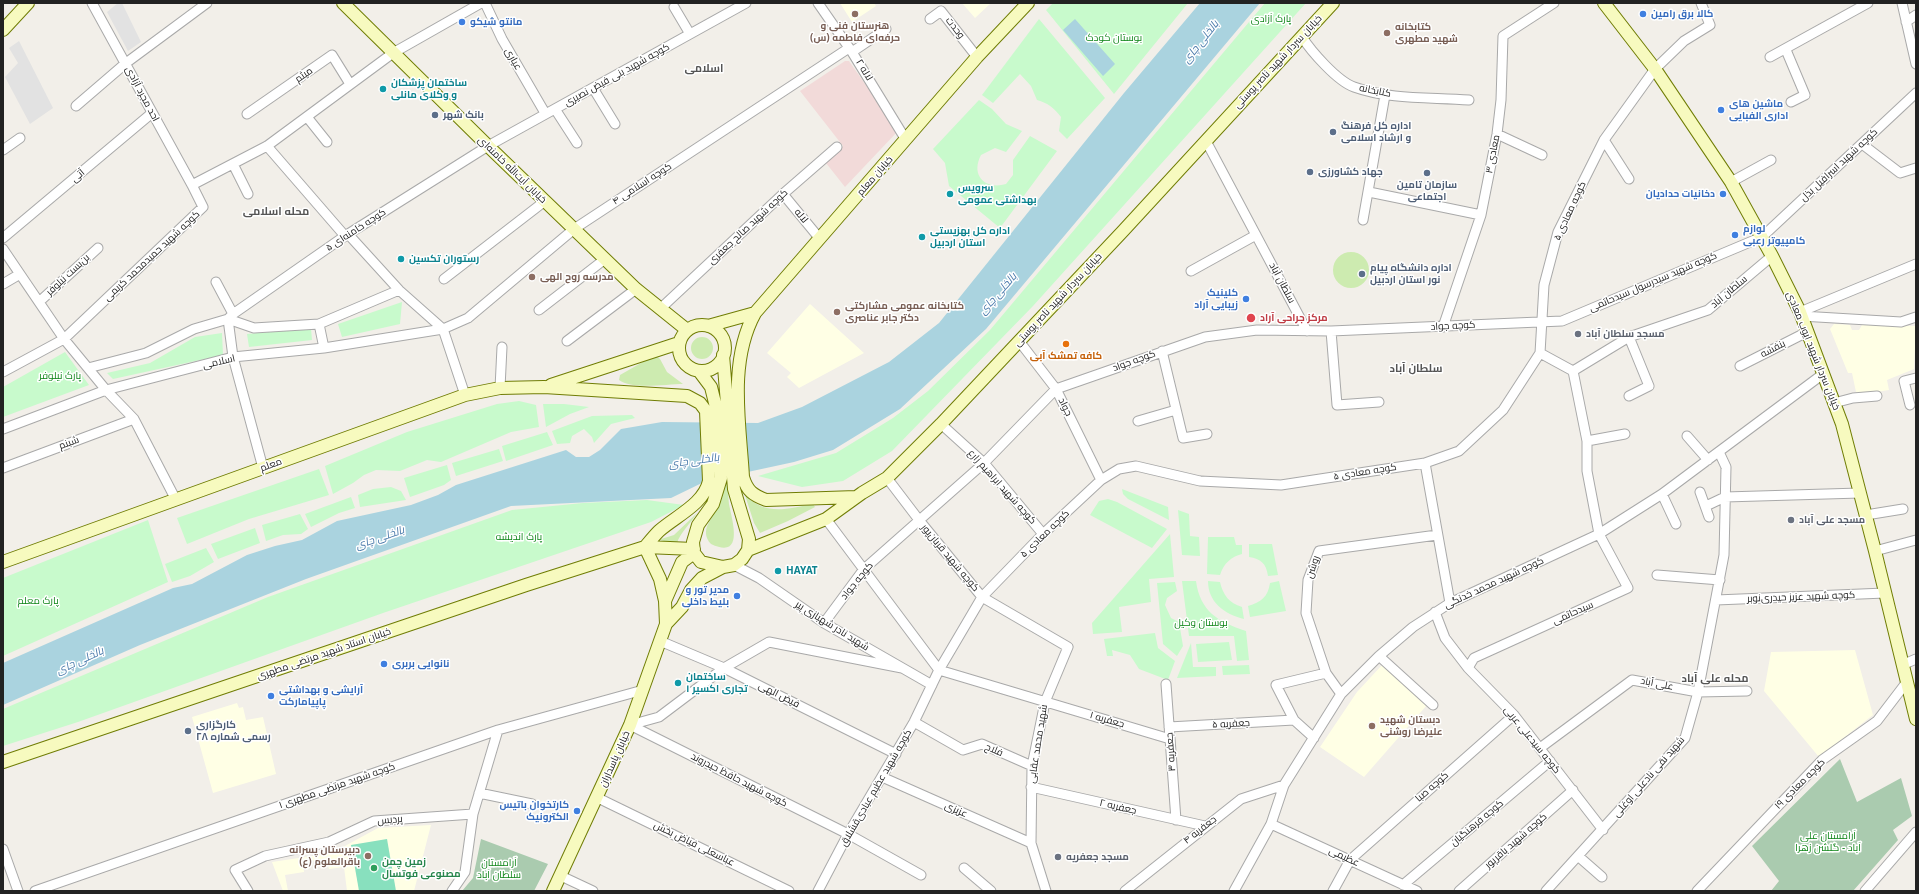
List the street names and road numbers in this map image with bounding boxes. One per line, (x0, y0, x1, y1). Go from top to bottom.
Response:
street label: خیابان سردار شهید ناصر پوستی (1231, 13, 1325, 111)
street label: وحدت (943, 15, 967, 41)
street label: کوچه شهید بنی فیض نصیری (562, 41, 672, 109)
street label: عیاری (502, 46, 524, 72)
street label: لاله ۲ (853, 57, 875, 83)
street label: احد مجرد آزادی (122, 64, 162, 124)
street label: میثم (293, 65, 315, 85)
street label: کتابخانه (1358, 82, 1392, 100)
street label: کوچه شهید اسرافیل بذل (1798, 126, 1880, 204)
street label: خیابان آیت‌الله خامنه‌ای (475, 134, 549, 206)
street label: معادی ۳ (1483, 134, 1503, 174)
street label: خیابان معلم (854, 154, 896, 198)
street label: کوچه اسلامی ۴ (610, 160, 674, 208)
street label: آتی (69, 167, 87, 185)
street label: کوچه معادی ۵ (1551, 180, 1589, 242)
street label: کوچه شهید صالح جعفری (706, 187, 790, 267)
street label: کوچه خامنه‌ای ۵ (324, 206, 388, 254)
street label: لاله (792, 206, 810, 226)
street label: کوچه شهید حمیدمحمد کریمی (101, 208, 203, 304)
street label: کوچه شهید سیدرسول سیدحاتمی (1587, 250, 1719, 314)
street label: خیابان سردار شهید ناصر پوستی (1011, 251, 1105, 349)
street label: بن‌بست نیلوفر (44, 252, 92, 298)
street label: سلطان آباد (1266, 261, 1298, 305)
street label: سلطان آباد (1708, 273, 1750, 311)
street label: خیابان سردار شهید ایوب معادی (1784, 290, 1842, 412)
street label: کوچه جواد (1430, 319, 1476, 333)
street label: بنفشه (1759, 338, 1787, 360)
street label: کوچه جواد (1111, 348, 1157, 374)
street label: اسلامی (202, 352, 236, 372)
street label: جواد (1055, 396, 1075, 418)
street label: شبنم (57, 434, 81, 452)
street label: کوچه شهید ابراهیم زارع (965, 447, 1039, 527)
street label: معلم (258, 456, 284, 474)
street label: کوچه معادی ۵ (1333, 461, 1397, 483)
street label: کوچه معادی ۵ (1018, 508, 1072, 560)
street label: کوچه شهید قربان‌پور (918, 522, 982, 594)
street label: روشن (1304, 554, 1322, 580)
street label: کوچه شهید محمد خدنگی (1442, 555, 1546, 611)
street label: کوچه جواد (838, 560, 876, 602)
street label: کوچه شهید عزیز حیدری‌نوبر (1747, 589, 1855, 605)
street label: شهید نادر شهبازی پیر (793, 598, 871, 654)
street label: سیدحاتمی (1551, 599, 1595, 627)
street label: خیابان استاد شهید مرتضی مطهری (255, 625, 393, 683)
street label: علی آباد (1639, 675, 1675, 693)
street label: فیض الهی (756, 680, 802, 710)
street label: شهید محمد عقابی (1026, 704, 1050, 784)
street label: کوچه سیدعلی عربی (1501, 704, 1563, 776)
street label: جعفریه ۱ (1088, 709, 1126, 731)
street label: جعفریه ۵ (1212, 717, 1250, 731)
street label: کوچه شهید عظیم عبادی‌قشلاق (838, 727, 914, 849)
street label: خیابان پاسداران (597, 729, 633, 789)
street label: جعفریه ۳ (1164, 732, 1178, 772)
street label: شهید نقی نادعلی اوغلی (1611, 734, 1687, 820)
street label: فلاح (983, 741, 1005, 759)
street label: کوچه شهید حافظ حیدروند (689, 750, 789, 810)
street label: کوچه معادی ۱۹ (1772, 756, 1828, 812)
street label: کوچه شهید مرتضی مطهری ۱ (277, 760, 397, 812)
street label: کوچه صبا (1413, 769, 1451, 805)
street label: جعفریه ۲ (1098, 797, 1138, 817)
street label: کوچه فرهنگیان (1448, 797, 1506, 849)
street label: عزیزی (943, 800, 969, 820)
street label: کوچه شهید باقرپور (1483, 811, 1549, 871)
street label: پردیس (377, 813, 403, 827)
street label: جعفریه ۴ (1181, 813, 1219, 847)
street label: عباسعلی فیاض بخش (652, 819, 736, 869)
street label: عظیمی (1327, 845, 1361, 869)

